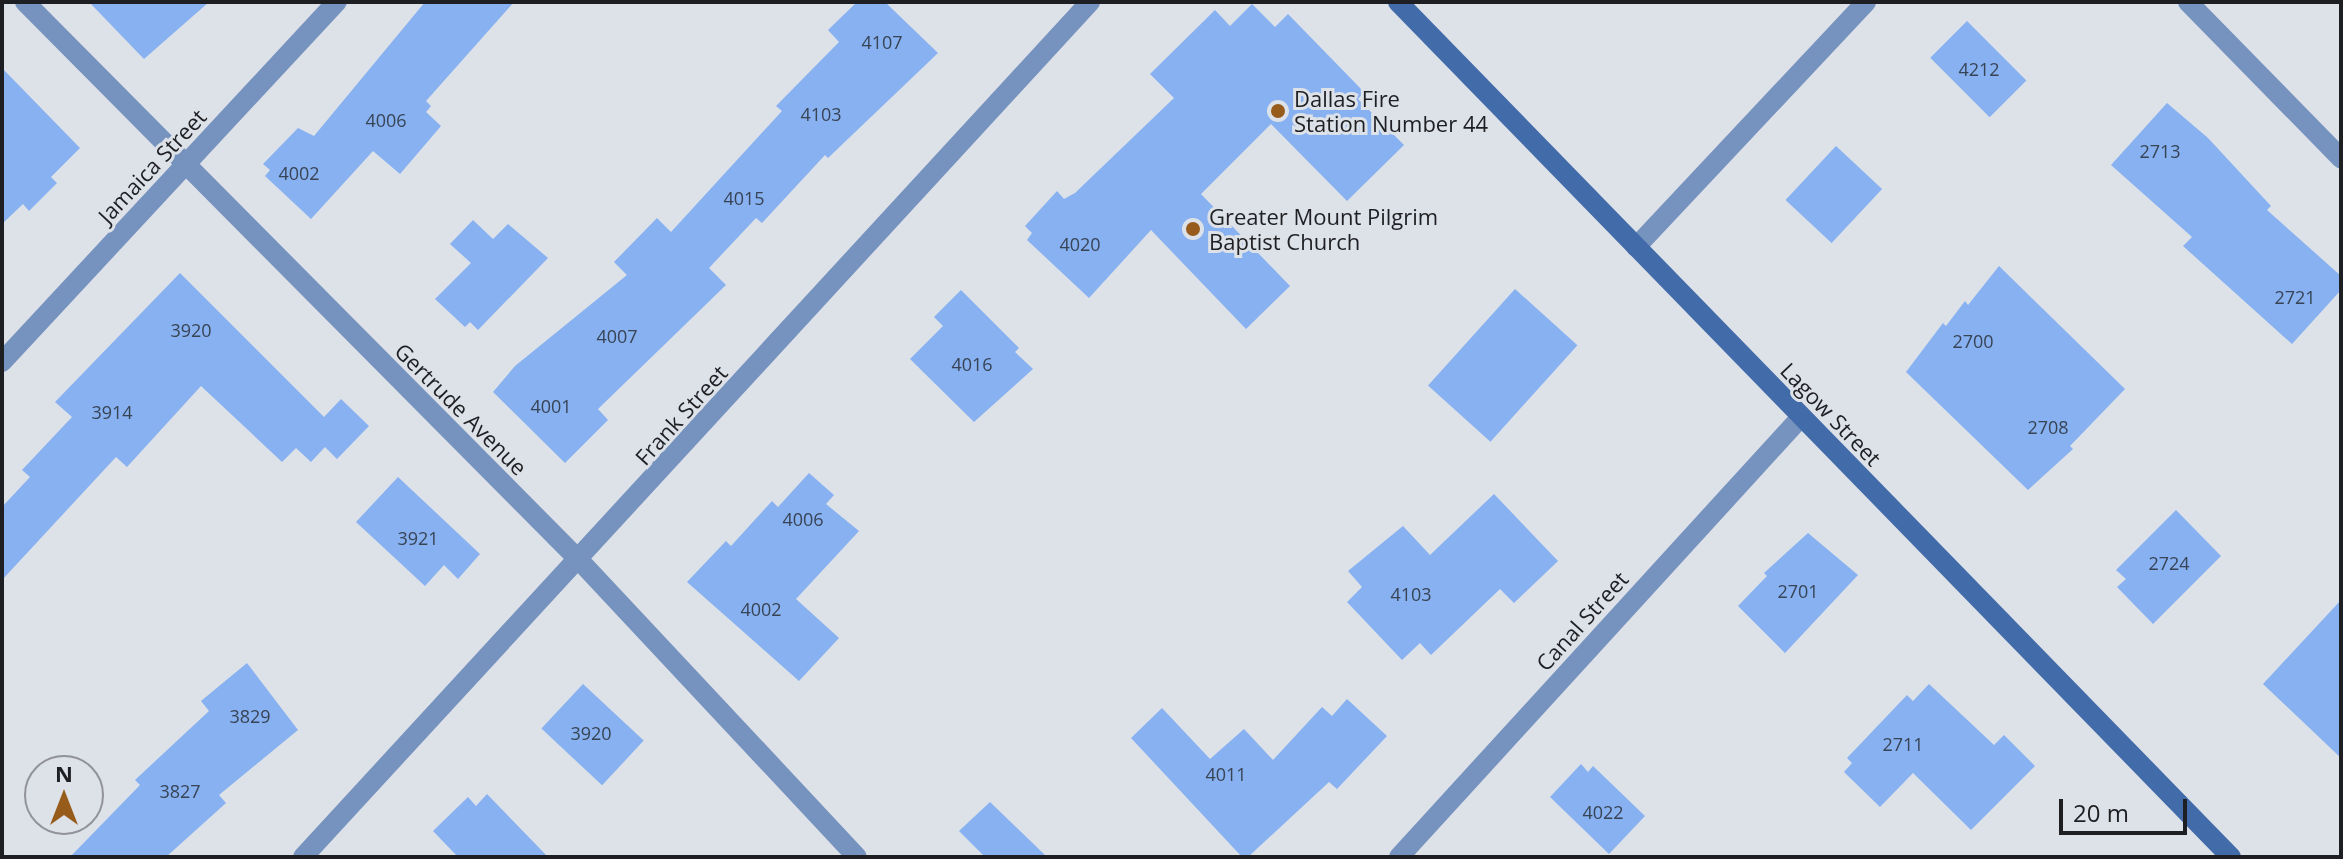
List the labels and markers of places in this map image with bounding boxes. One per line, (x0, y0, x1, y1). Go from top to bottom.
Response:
place label: Dallas Fire Station Number 44 (1294, 85, 1488, 136)
marker: Dallas Fire Station Number 44 (1269, 102, 1287, 120)
place label: Greater Mount Pilgrim Baptist Church (1209, 203, 1438, 254)
marker: Greater Mount Pilgrim Baptist Church (1184, 220, 1202, 238)

